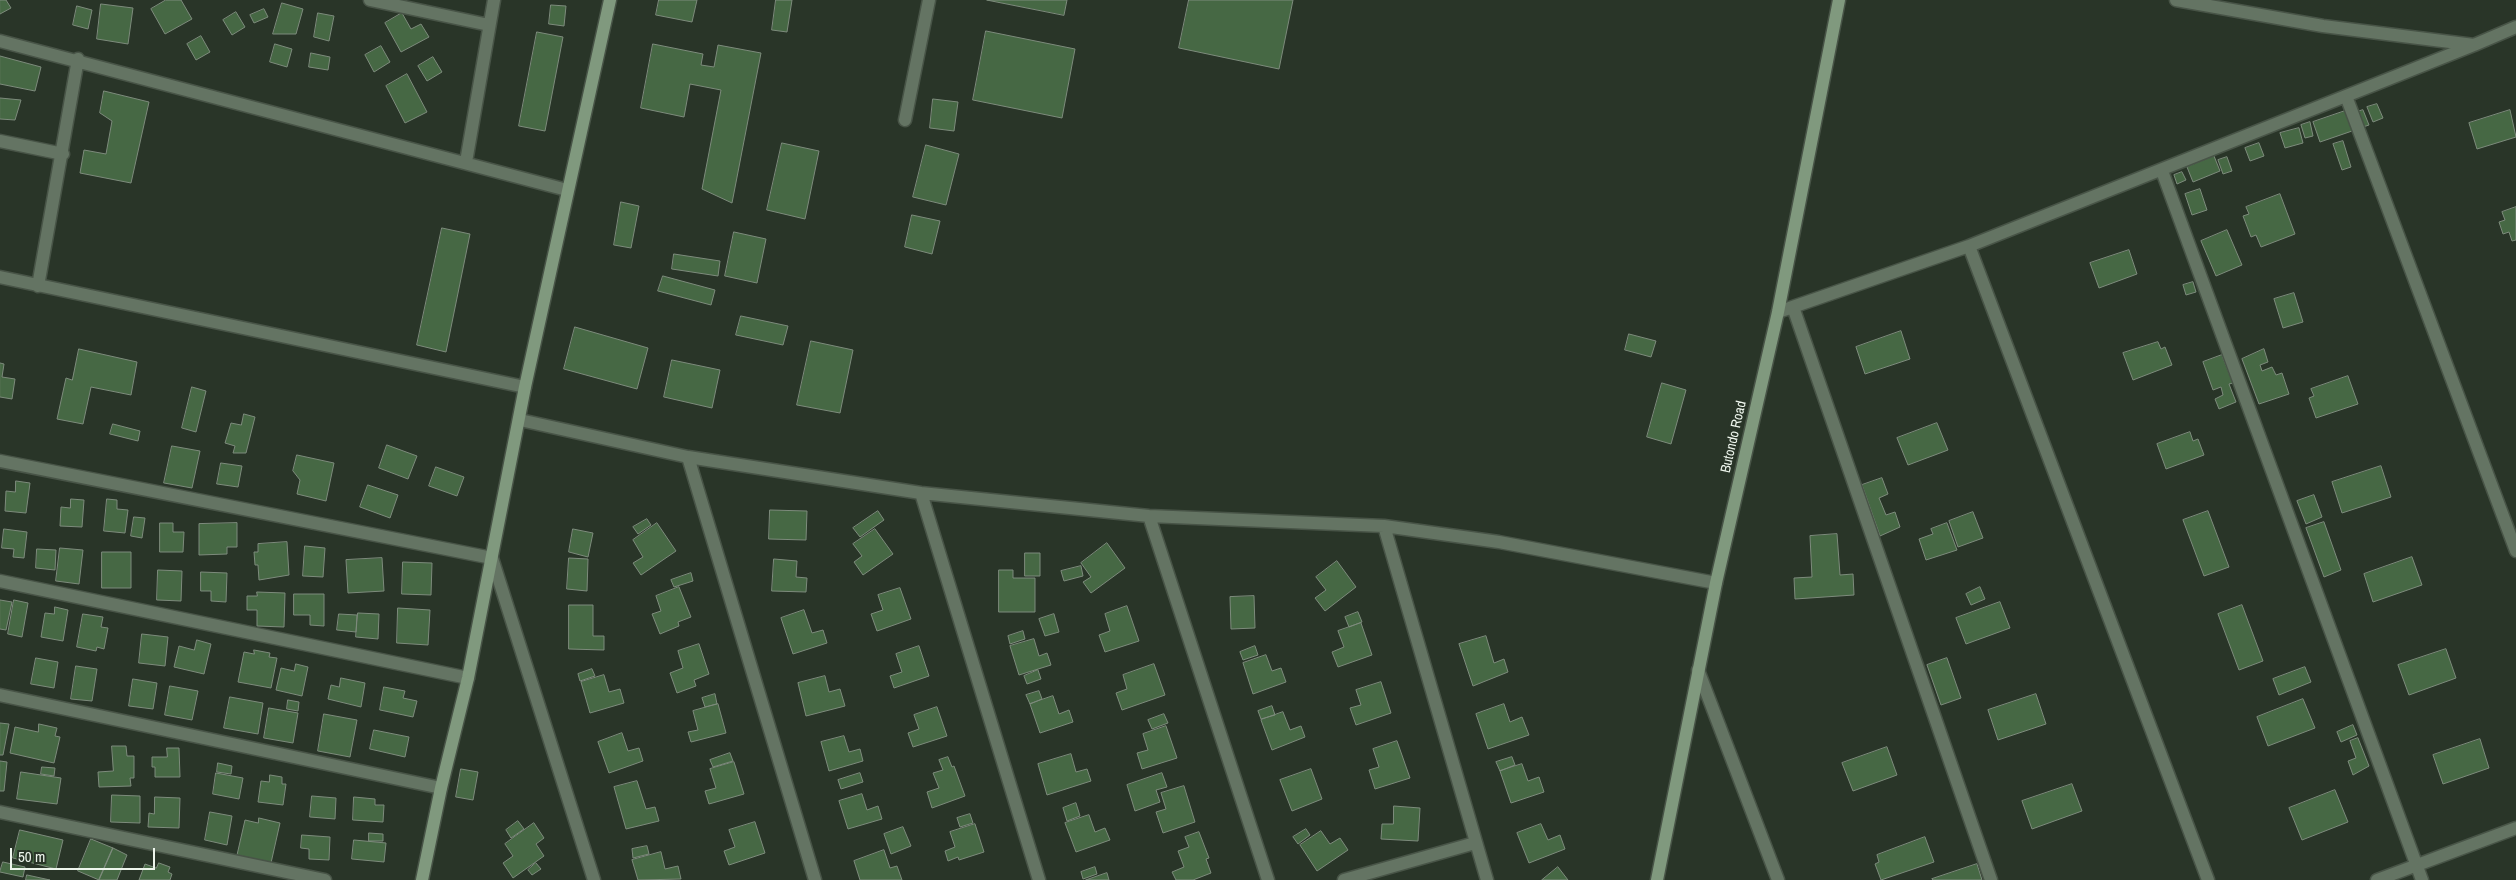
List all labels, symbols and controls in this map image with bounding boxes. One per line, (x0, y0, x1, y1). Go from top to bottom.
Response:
street label: Butondo Road (1718, 399, 1750, 475)
scale bar (12, 838, 158, 870)
text: 50 m (18, 846, 45, 867)

